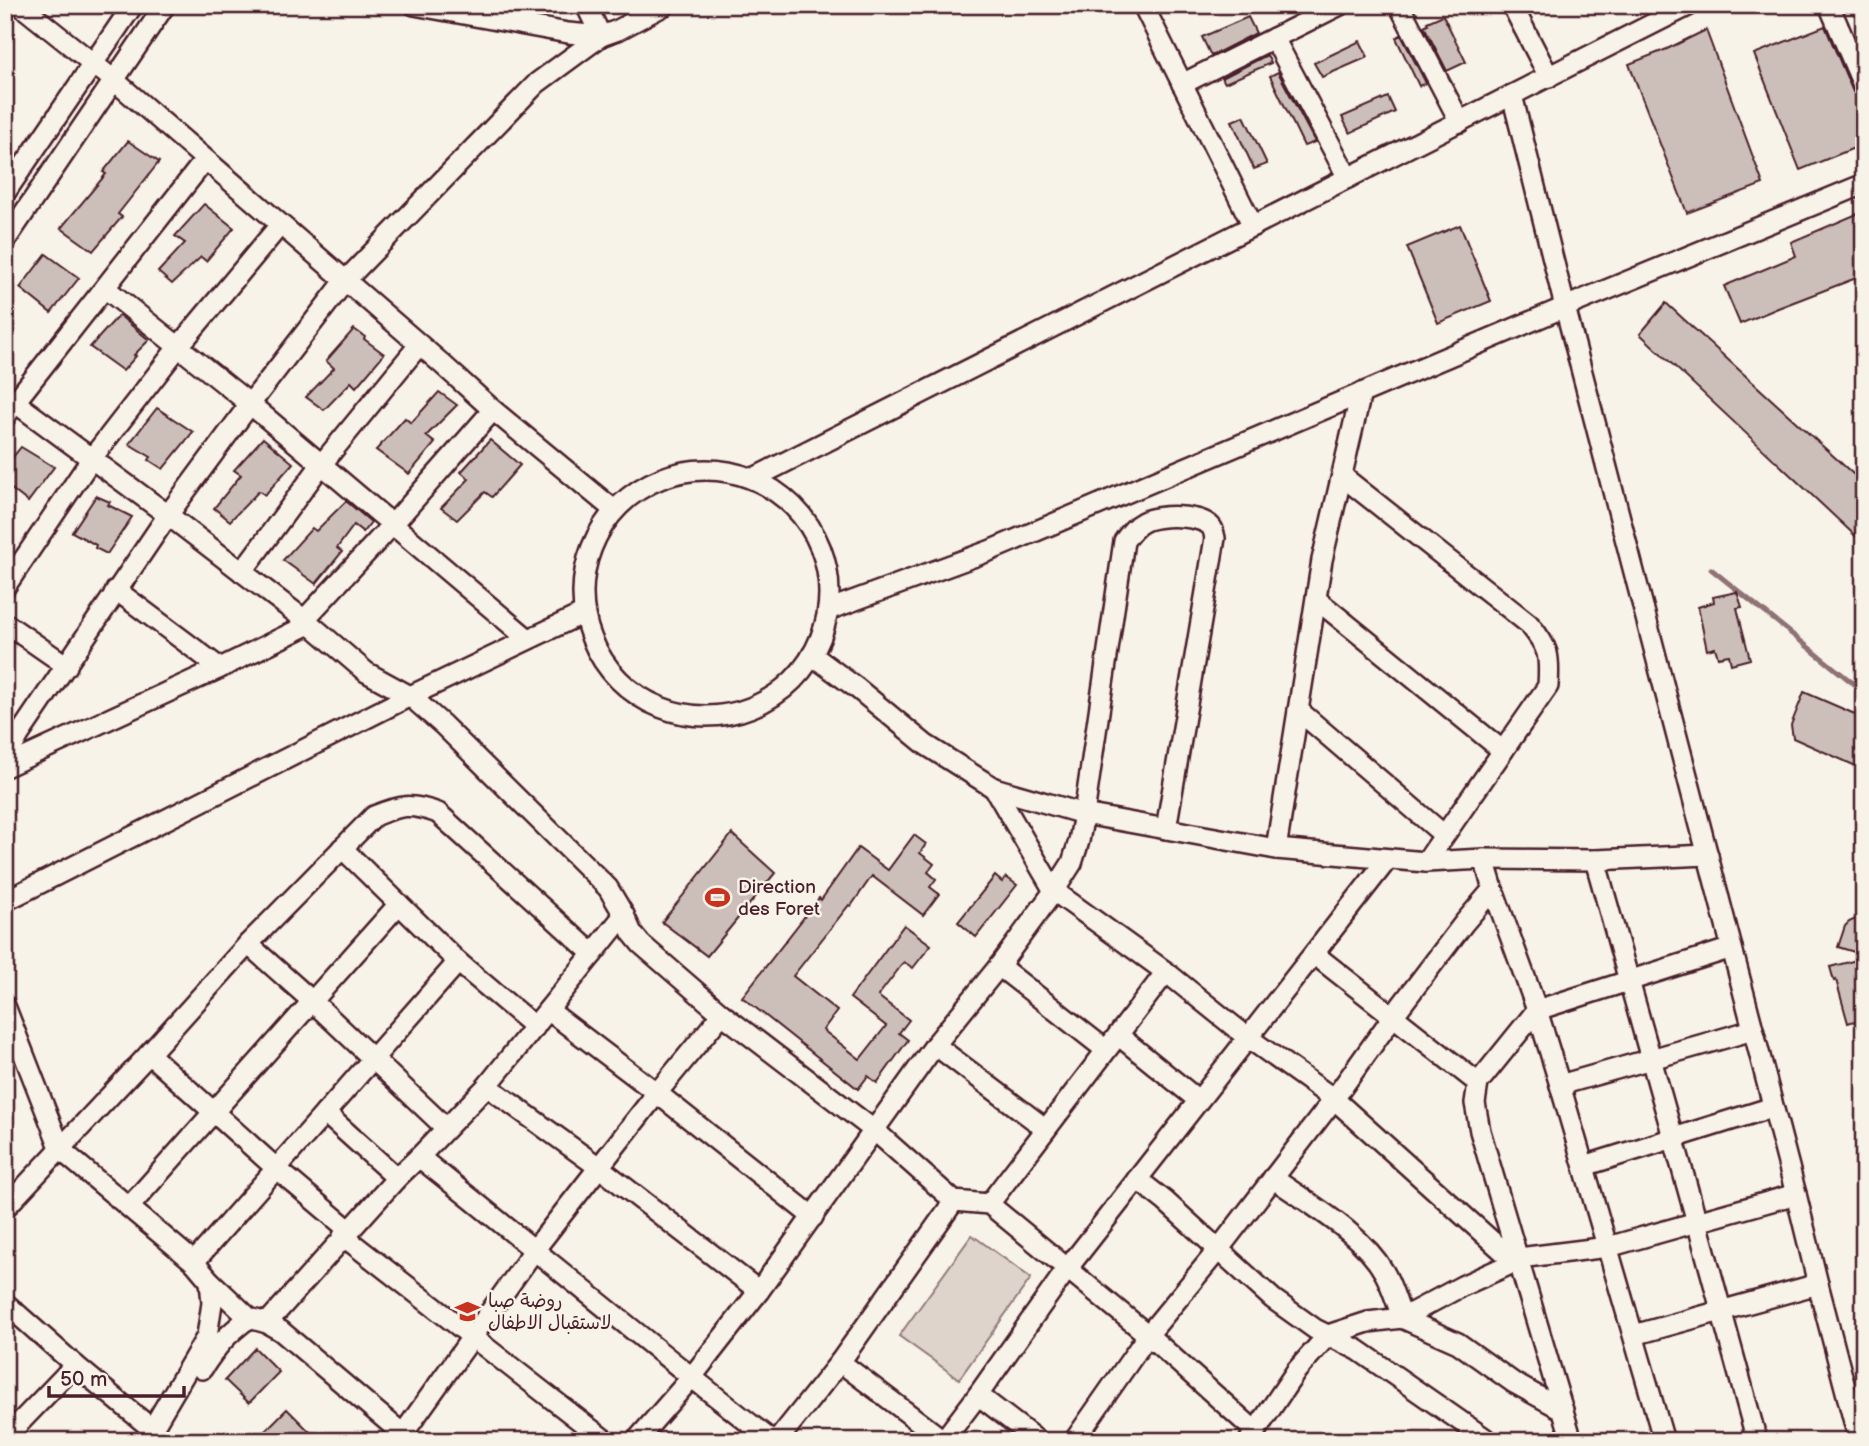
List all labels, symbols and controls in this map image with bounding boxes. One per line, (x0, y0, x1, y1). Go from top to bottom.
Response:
place label: Direction des Foret (738, 876, 820, 921)
sports icon: Direction des Foret (704, 883, 732, 911)
place label: روضة صبا لاستقبال الاطفال (488, 1290, 611, 1335)
school or university icon: روضة صبا لاستقبال الاطفال (454, 1297, 482, 1325)
scale bar (49, 1355, 184, 1399)
text: 50 m (60, 1367, 107, 1392)

